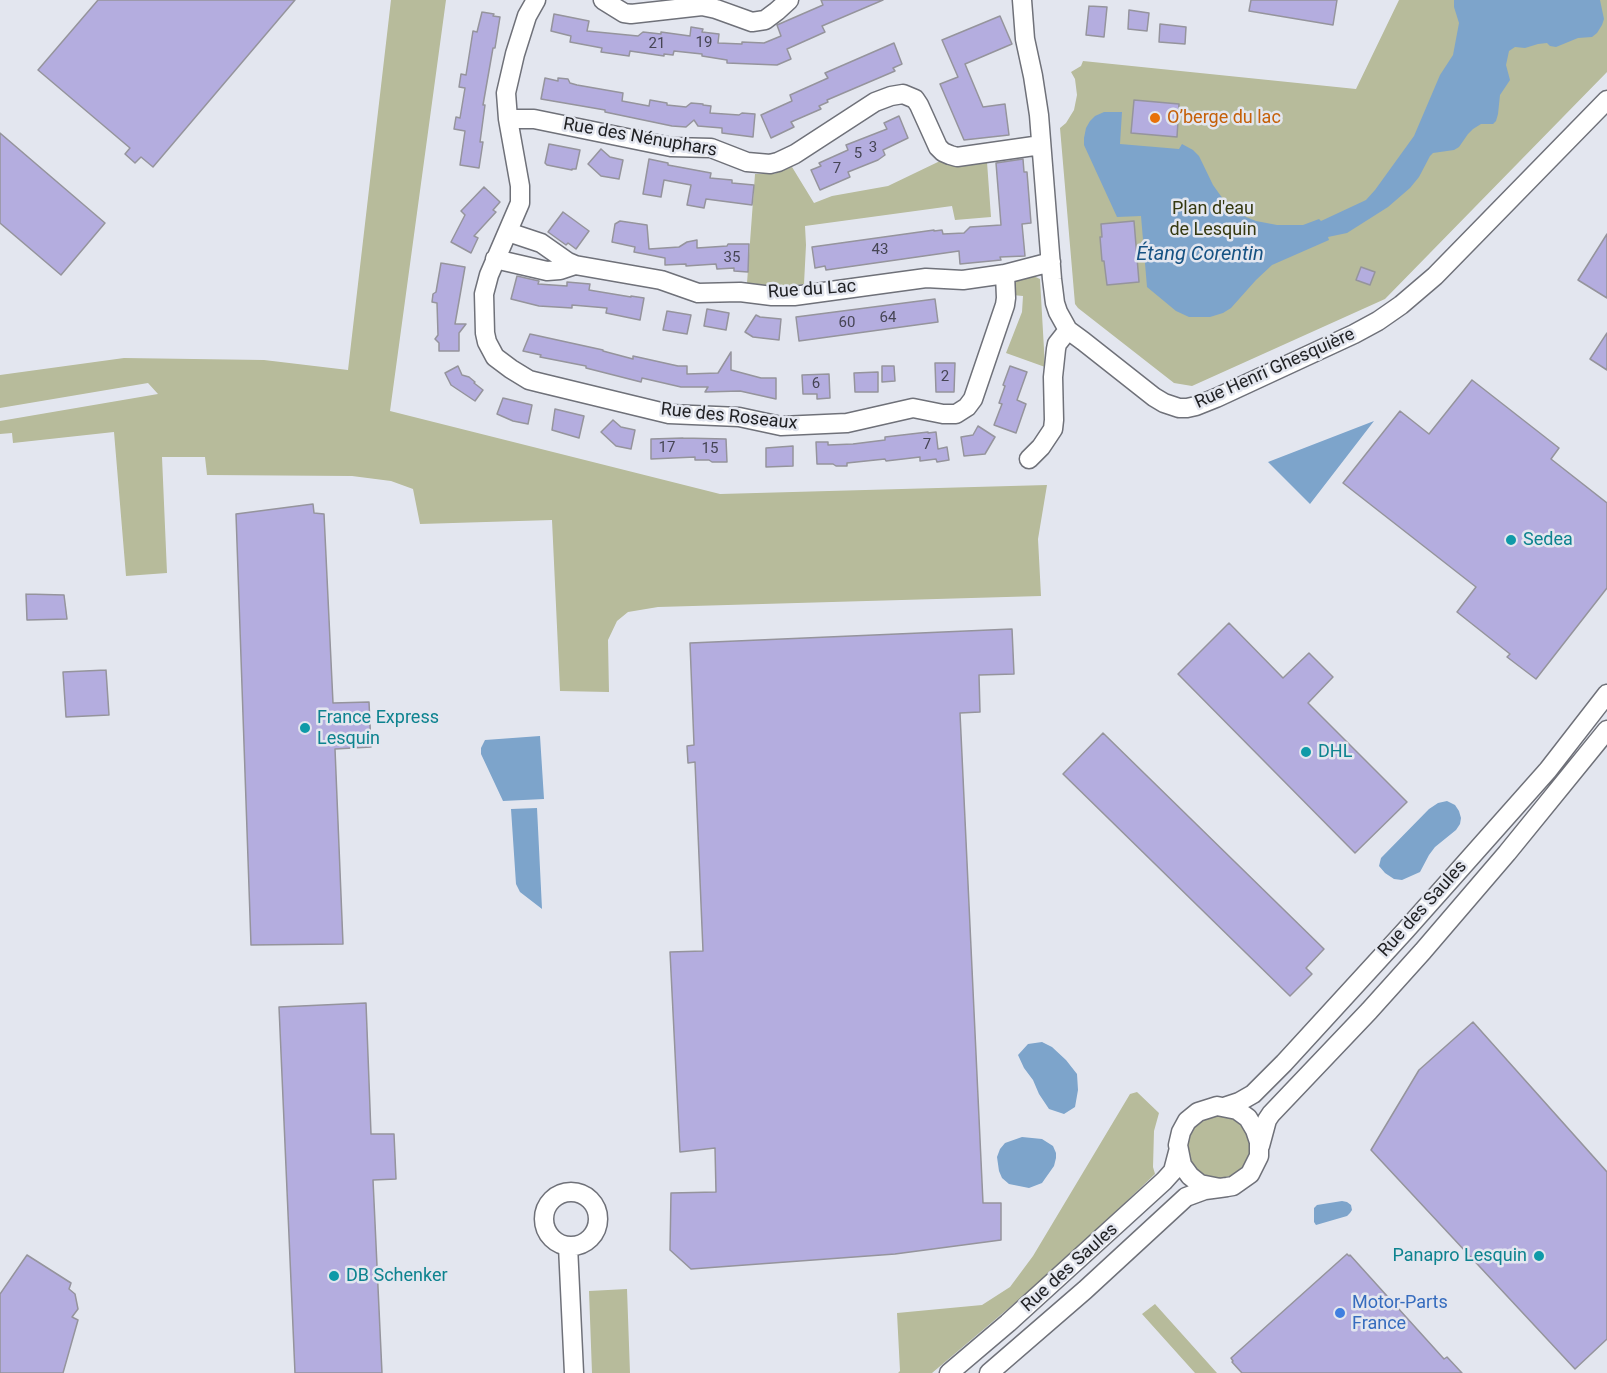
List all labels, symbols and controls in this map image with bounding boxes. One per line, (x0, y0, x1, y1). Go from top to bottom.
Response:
house number: 19 (696, 34, 712, 52)
house number: 21 (649, 35, 665, 53)
place label: O’berge du lac (1167, 107, 1281, 129)
marker: O’berge du lac (1148, 111, 1162, 125)
street label: Rue des Nénuphars (561, 114, 719, 162)
house number: 3 (869, 139, 877, 157)
house number: 5 (854, 145, 862, 163)
house number: 7 (833, 160, 841, 178)
park label: Plan d'eau de Lesquin (1169, 198, 1257, 240)
house number: 43 (872, 241, 888, 259)
water label: Étang Corentin (1136, 243, 1264, 267)
house number: 35 (724, 249, 740, 267)
street label: Rue du Lac (767, 276, 857, 304)
house number: 64 (880, 309, 896, 327)
house number: 60 (839, 314, 855, 332)
street label: Rue Henri Ghesquière (1192, 324, 1358, 414)
house number: 2 (941, 368, 949, 386)
house number: 6 (812, 375, 820, 393)
street label: Rue des Roseaux (660, 399, 798, 435)
house number: 7 (923, 436, 931, 454)
house number: 17 (659, 439, 675, 457)
house number: 15 (702, 440, 718, 458)
place label: Sedea (1523, 529, 1573, 551)
marker: Sedea (1504, 533, 1518, 547)
place label: France Express Lesquin (317, 707, 439, 750)
marker: France Express Lesquin (298, 721, 312, 735)
place label: DHL (1318, 741, 1352, 763)
marker: DHL (1299, 745, 1313, 759)
street label: Rue des Saules (1374, 856, 1472, 962)
street label: Rue des Saules (1017, 1219, 1123, 1317)
place label: Panapro Lesquin (1392, 1245, 1527, 1267)
marker: Panapro Lesquin (1532, 1249, 1546, 1263)
place label: DB Schenker (346, 1265, 448, 1287)
marker: DB Schenker (327, 1269, 341, 1283)
place label: Motor-Parts France (1352, 1292, 1448, 1334)
marker: Motor-Parts France (1333, 1306, 1347, 1320)

